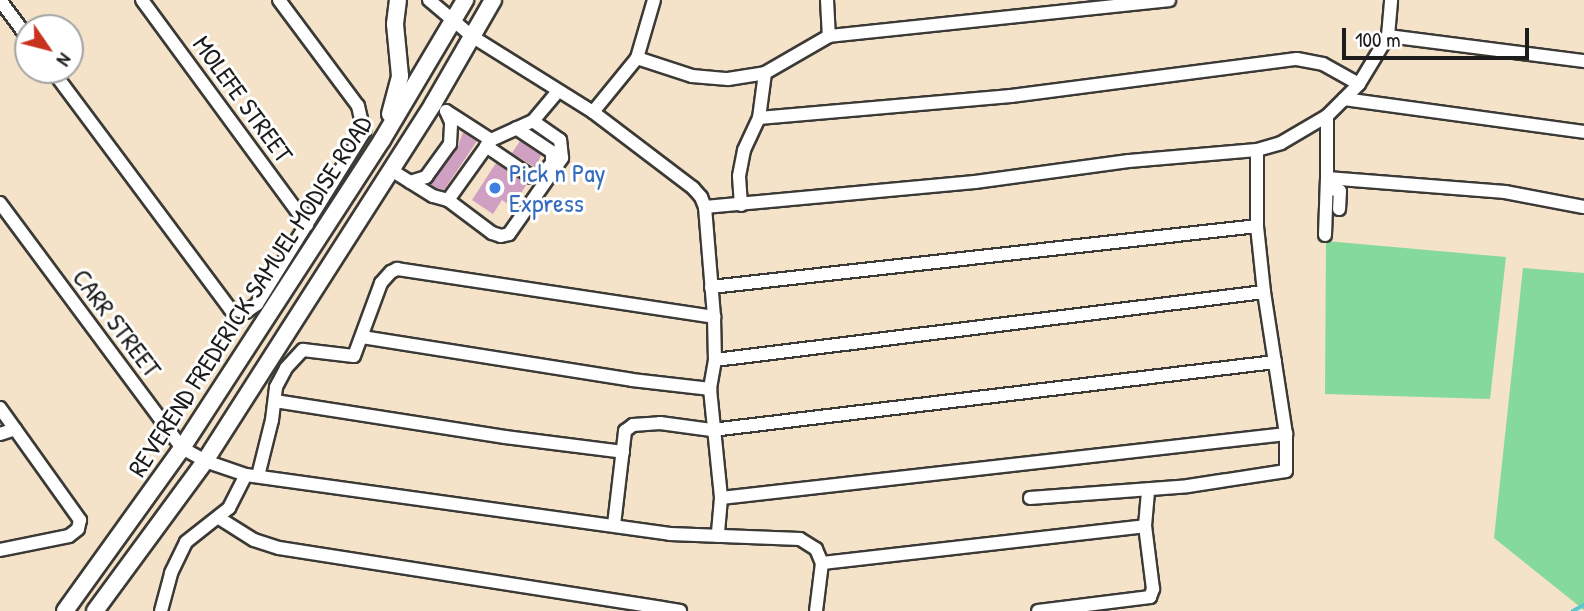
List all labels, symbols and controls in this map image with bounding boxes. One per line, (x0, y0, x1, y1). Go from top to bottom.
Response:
north arrow (14, 14, 84, 84)
scale bar (1346, 14, 1533, 58)
text: 100 m (1355, 25, 1401, 54)
street label: MOLEFE STREET (186, 29, 300, 169)
text: N (51, 48, 78, 71)
street label: REVEREND FREDERICK SAMUEL MODISE ROAD (121, 110, 379, 482)
place label: Pick n Pay Express (509, 157, 606, 218)
marker: Pick n Pay Express (487, 180, 503, 196)
street label: CARR STREET (66, 263, 168, 383)

